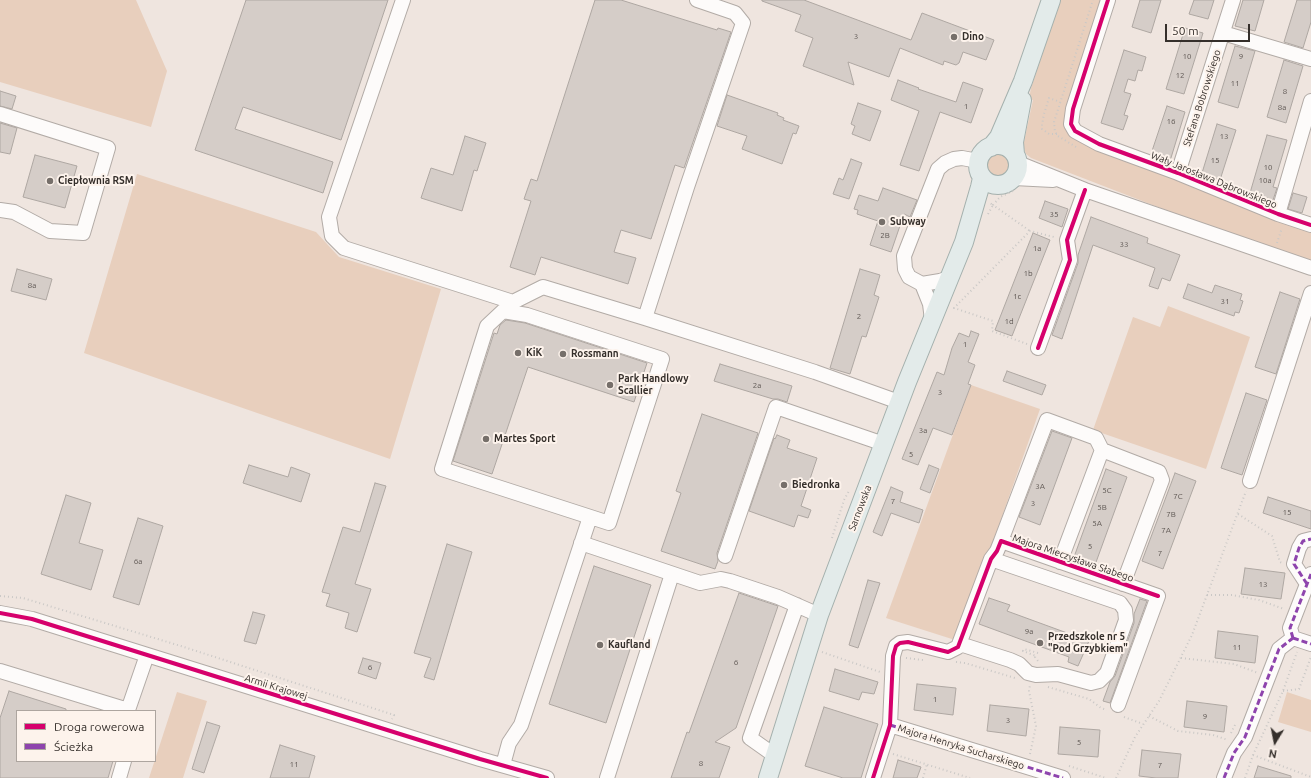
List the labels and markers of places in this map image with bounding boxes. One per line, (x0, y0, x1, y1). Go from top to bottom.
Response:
place label: Dino (962, 31, 984, 43)
marker: Dino (949, 32, 959, 42)
place label: Ciepłownia RSM (58, 175, 134, 187)
marker: Ciepłownia RSM (45, 176, 55, 186)
place label: Subway (890, 216, 926, 228)
marker: Subway (877, 217, 887, 227)
place label: KiK (526, 347, 542, 359)
marker: KiK (513, 348, 523, 358)
place label: Rossmann (571, 348, 619, 360)
marker: Rossmann (558, 349, 568, 359)
place label: Park Handlowy Scallier (618, 373, 688, 396)
marker: Park Handlowy Scallier (605, 380, 615, 390)
place label: Martes Sport (494, 433, 556, 445)
marker: Martes Sport (481, 434, 491, 444)
place label: Biedronka (792, 479, 840, 491)
marker: Biedronka (779, 480, 789, 490)
place label: Przedszkole nr 5 "Pod Grzybkiem" (1048, 631, 1128, 654)
marker: Przedszkole nr 5 "Pod Grzybkiem" (1035, 638, 1045, 648)
place label: Kaufland (608, 639, 650, 651)
marker: Kaufland (595, 640, 605, 650)

